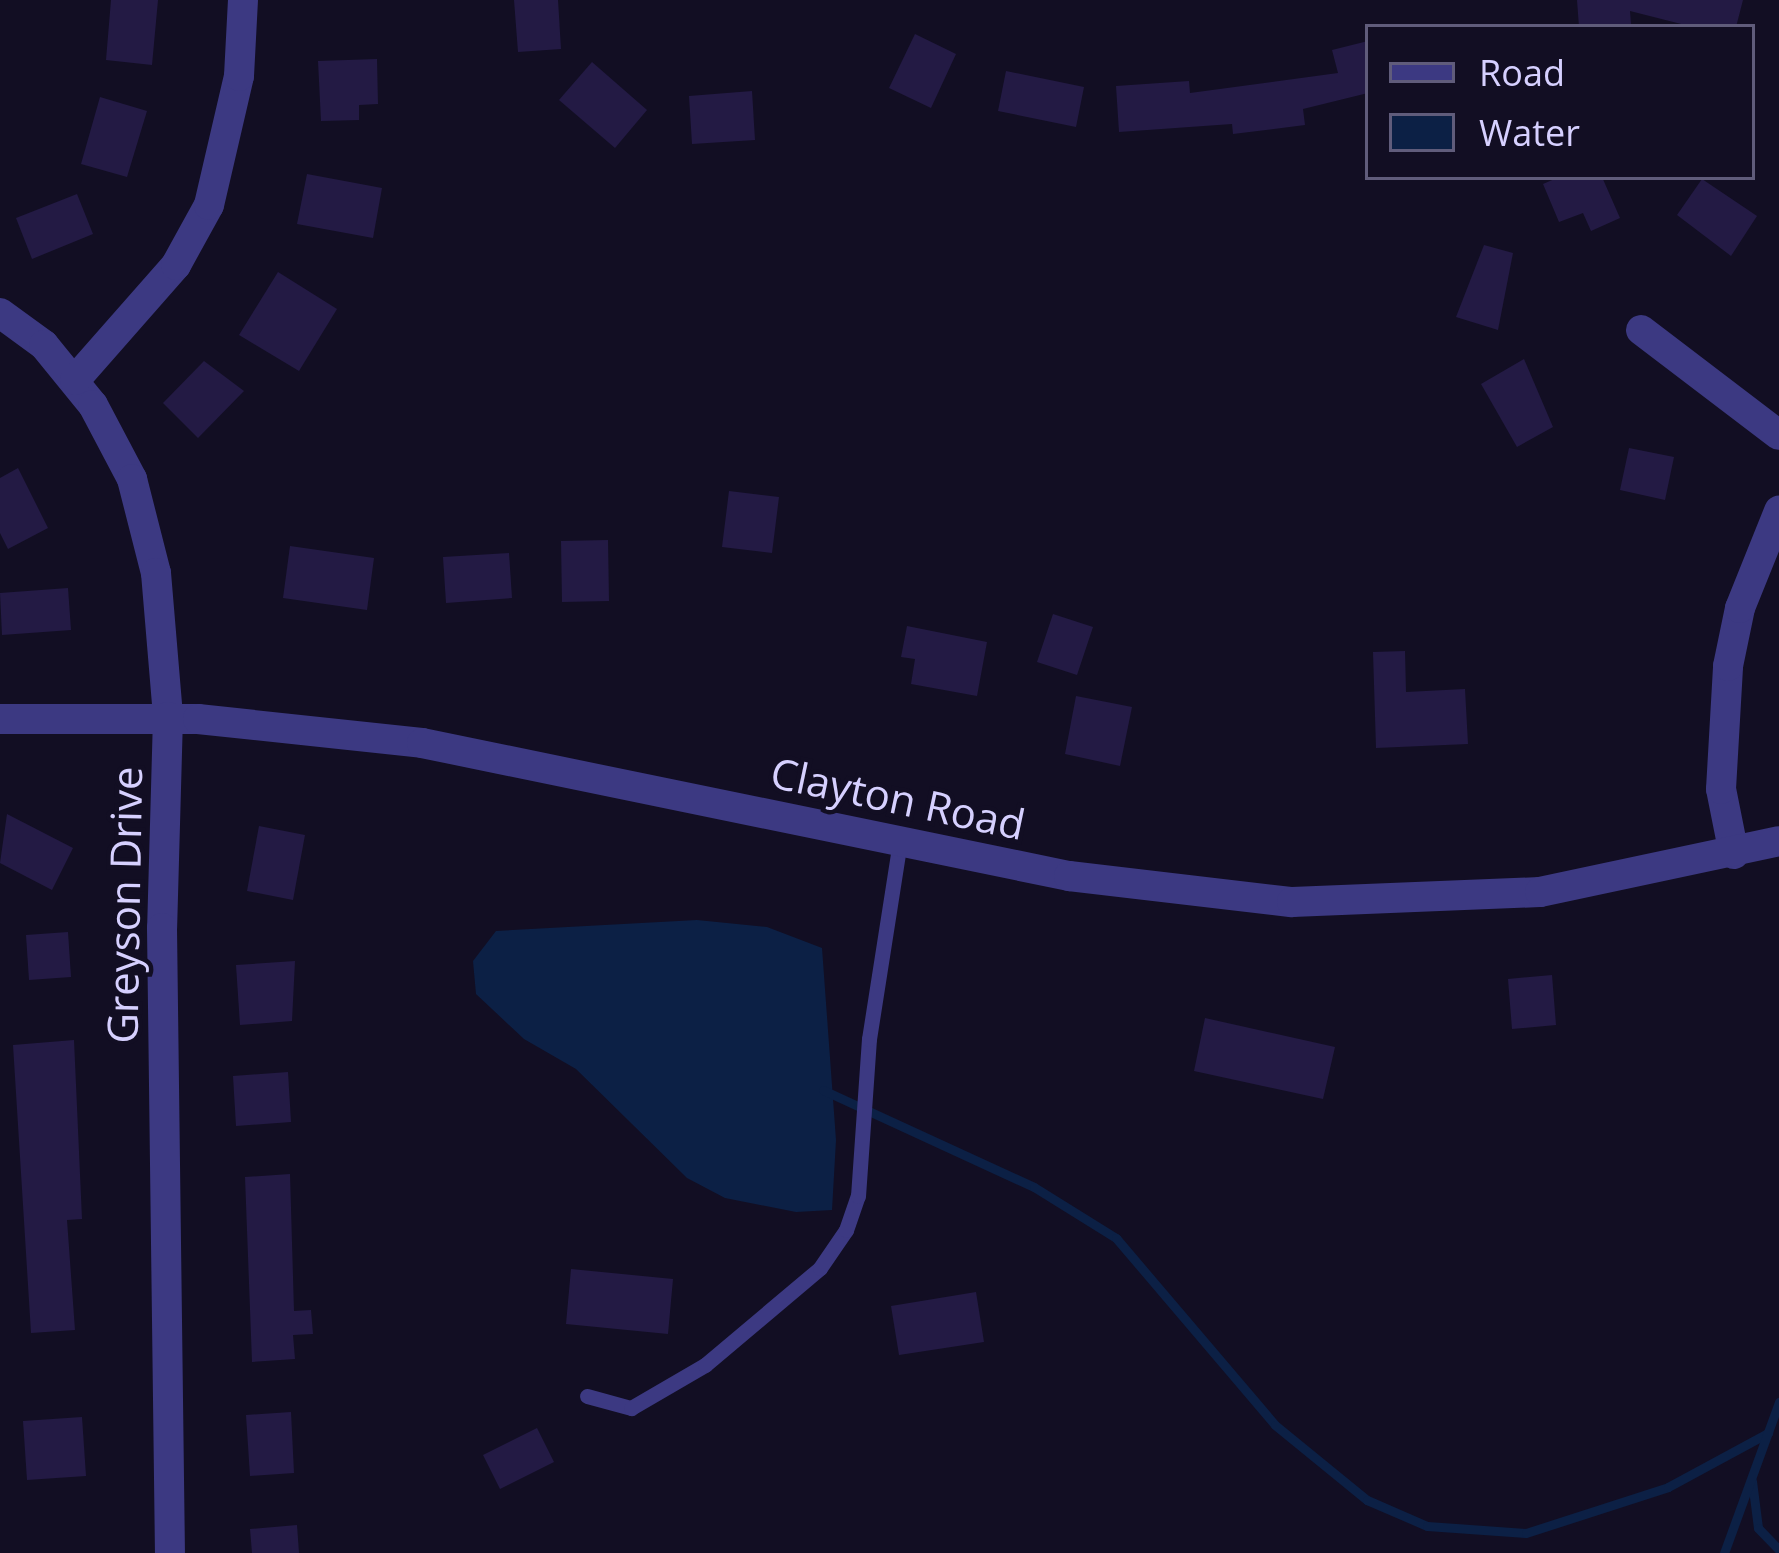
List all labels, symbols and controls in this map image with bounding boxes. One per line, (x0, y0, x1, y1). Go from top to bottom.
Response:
legend (1365, 24, 1755, 180)
text: Road (1479, 48, 1565, 97)
text: Water (1479, 108, 1580, 157)
street label: Clayton Road (766, 746, 1030, 850)
street label: Greyson Drive (96, 766, 152, 1044)

